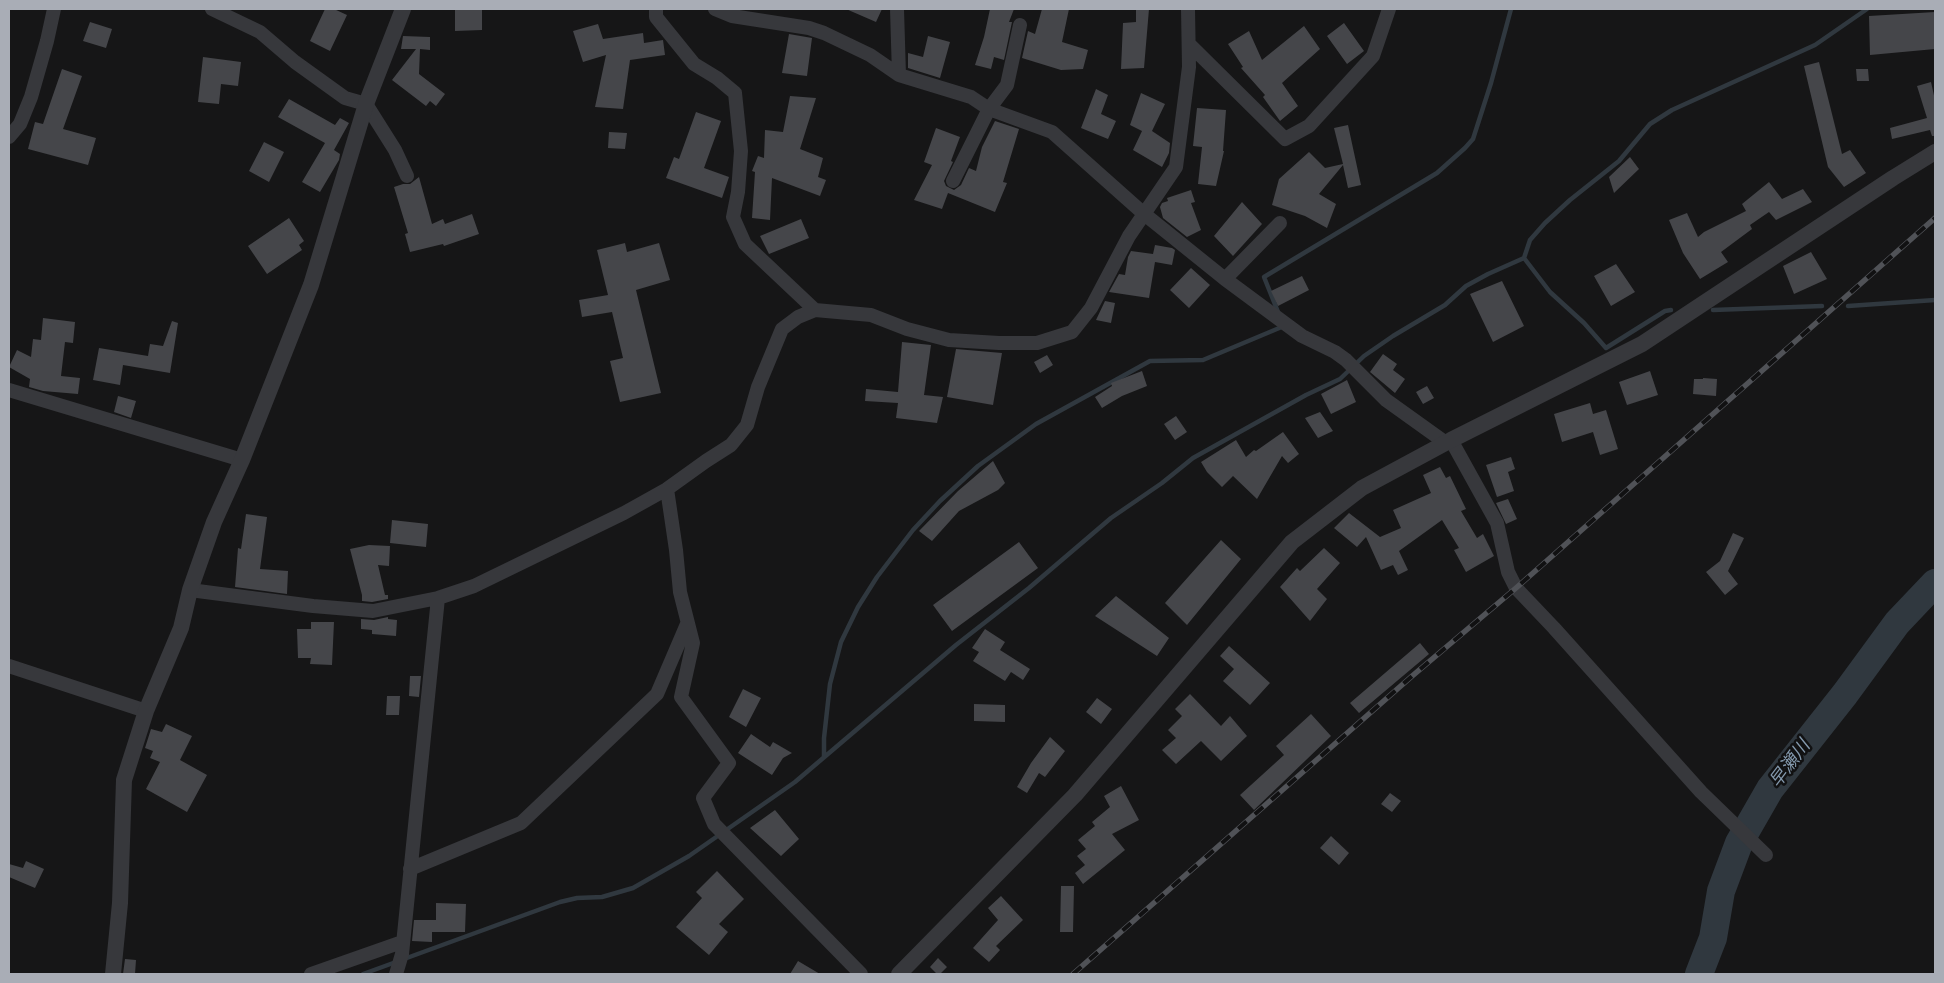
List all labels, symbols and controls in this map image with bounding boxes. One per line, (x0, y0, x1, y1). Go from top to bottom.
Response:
water label: 早瀬川 (1765, 736, 1815, 792)

